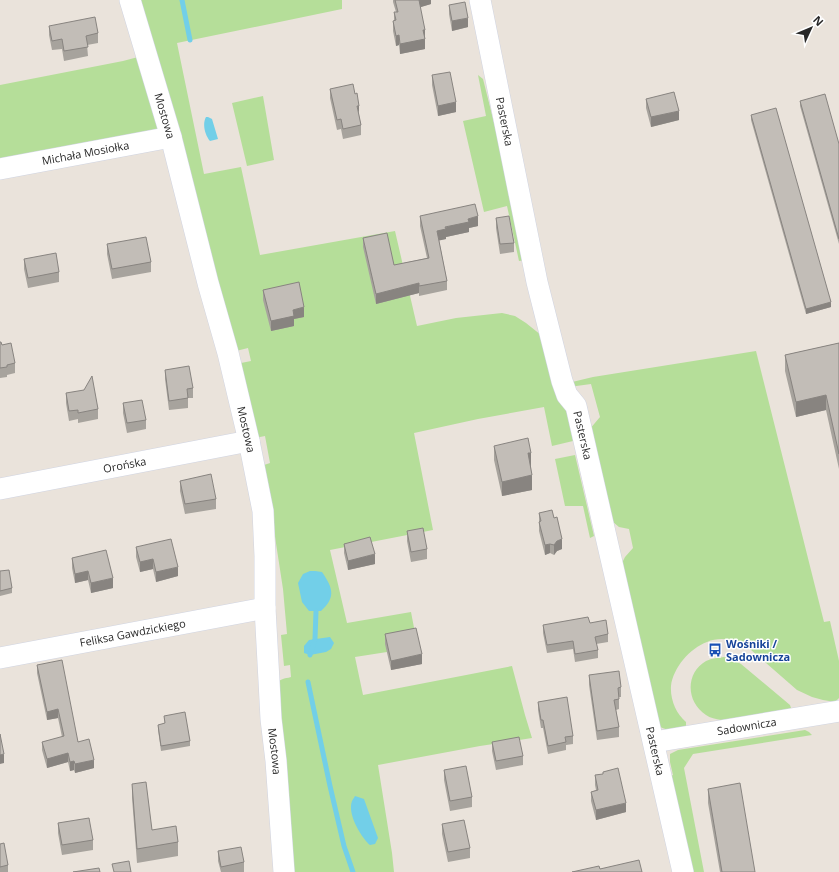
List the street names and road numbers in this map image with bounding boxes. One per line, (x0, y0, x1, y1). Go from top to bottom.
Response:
street label: Mostowa (151, 91, 179, 140)
street label: Pasterska (493, 96, 517, 147)
street label: Michała Mosiołka (41, 137, 130, 168)
street label: Mostowa (234, 405, 259, 454)
street label: Pasterska (570, 409, 596, 461)
street label: Orońska (102, 453, 147, 476)
street label: Feliksa Gawdzickiego (78, 615, 187, 650)
street label: Sadownicza (716, 714, 778, 738)
street label: Pasterska (643, 725, 669, 777)
street label: Mostowa (265, 727, 285, 775)

